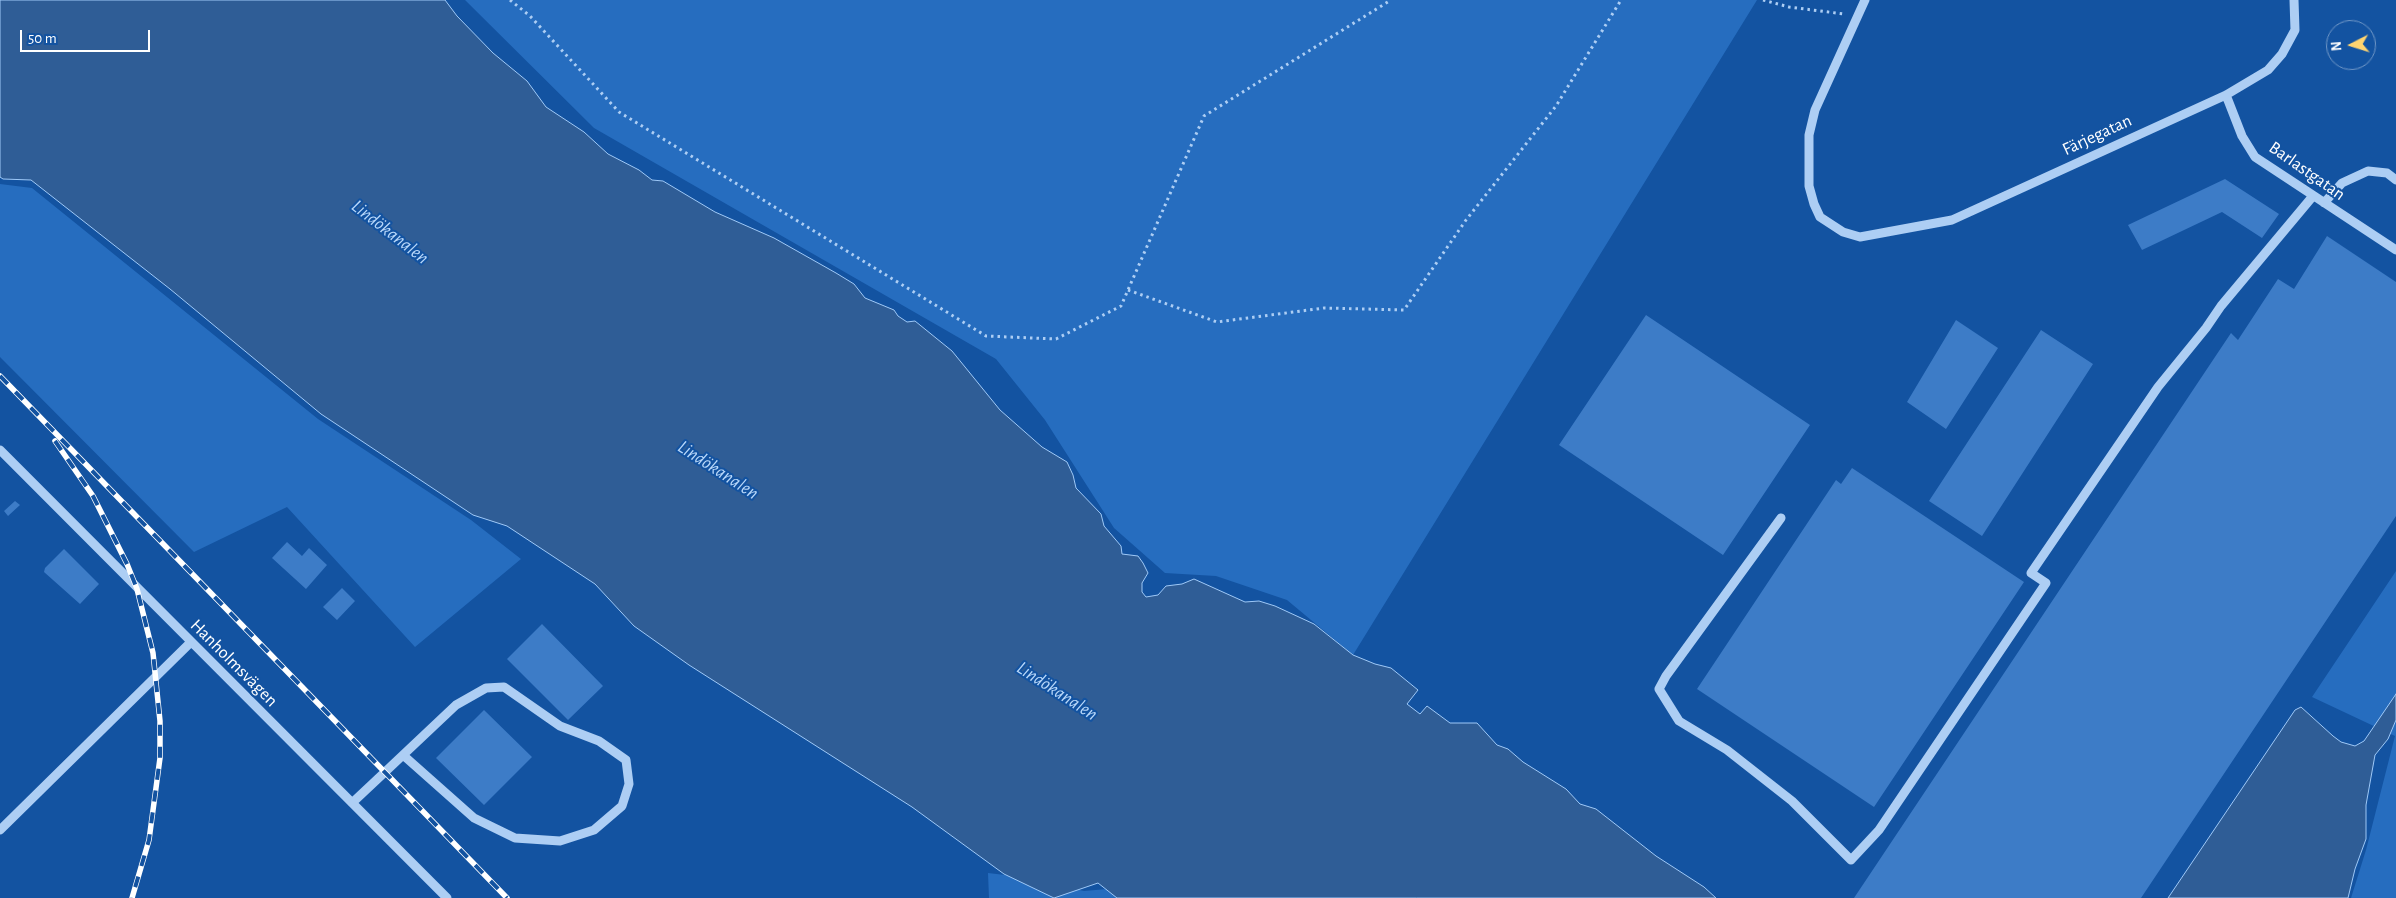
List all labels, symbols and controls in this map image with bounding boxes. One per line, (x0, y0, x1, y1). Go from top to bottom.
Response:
scale bar (22, 20, 152, 52)
north arrow (2326, 20, 2376, 70)
text: 50 m (28, 31, 57, 46)
text: N (2330, 41, 2344, 52)
street label: Färjegatan (2059, 110, 2135, 160)
street label: Barlastgatan (2265, 137, 2349, 205)
water label: Lindökanalen (347, 195, 433, 269)
water label: Lindökanalen (673, 435, 763, 505)
street label: Hanholmsvägen (186, 615, 282, 711)
water label: Lindökanalen (1012, 656, 1102, 726)

